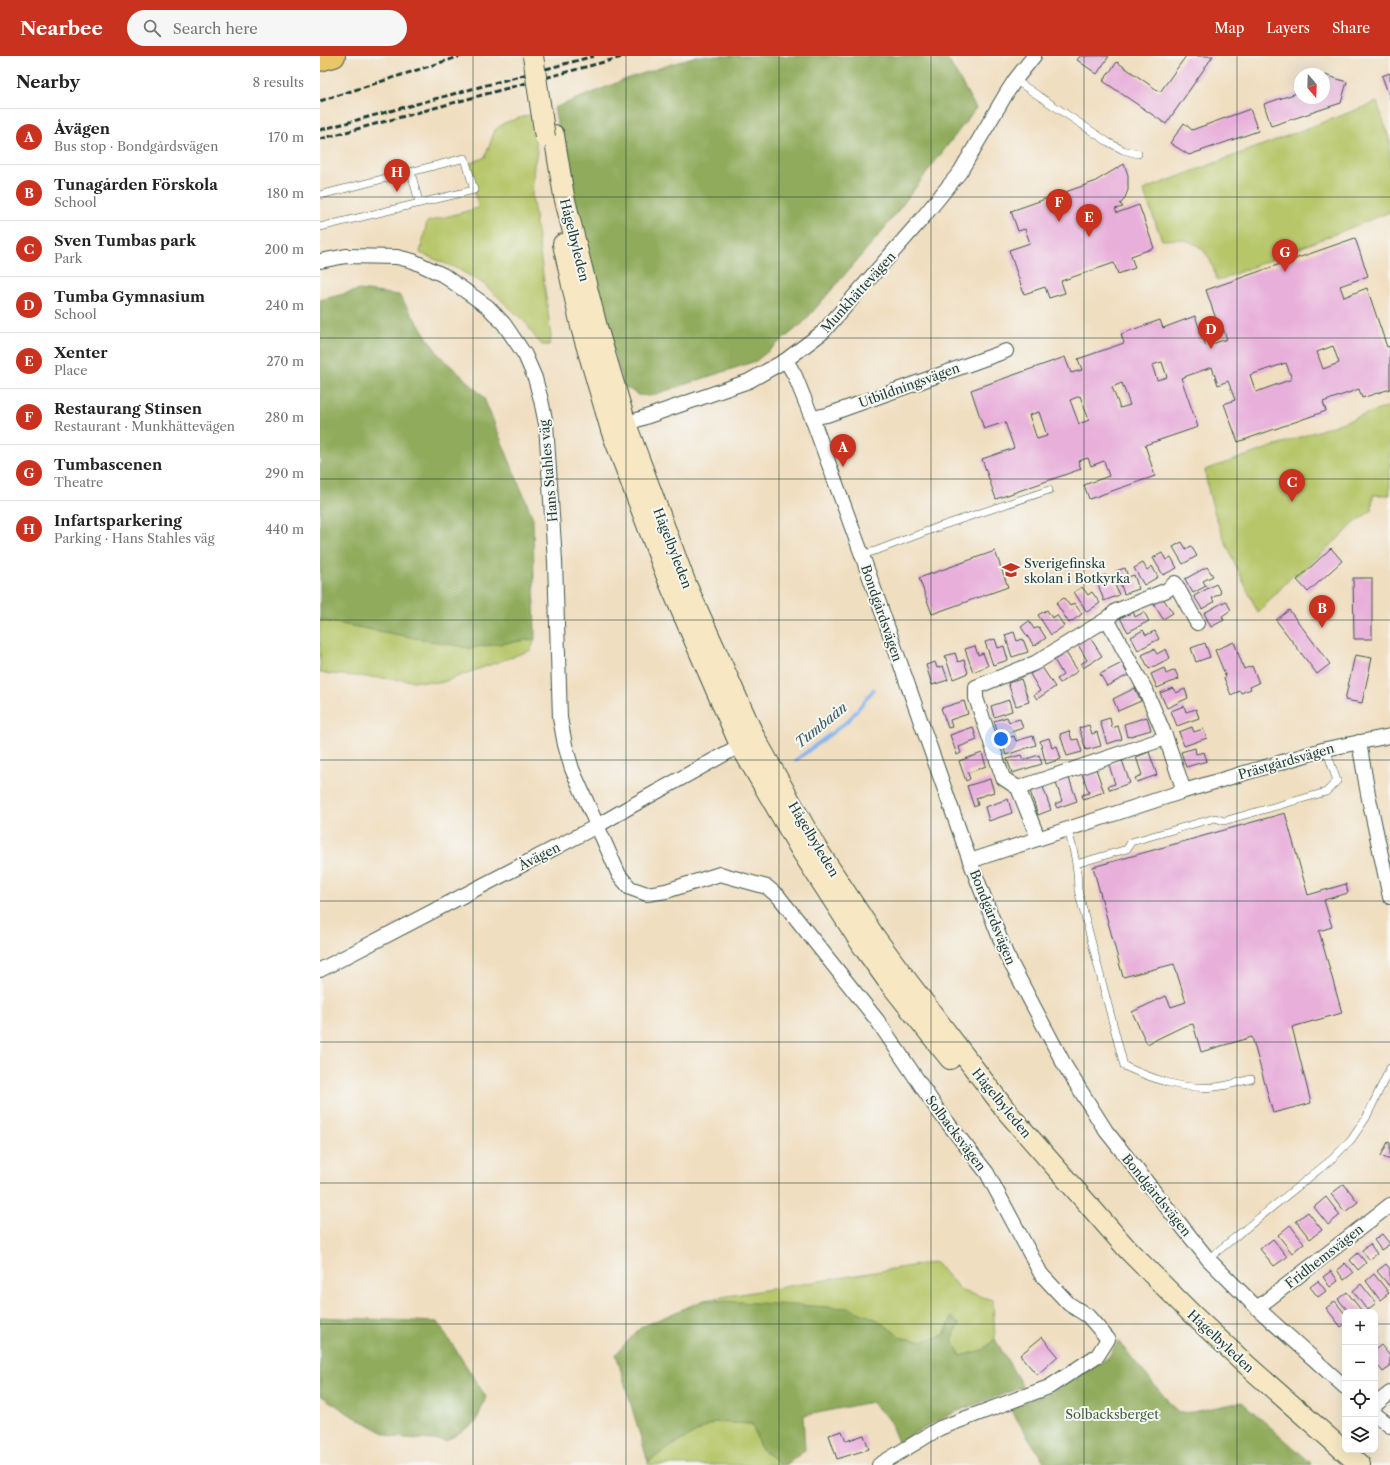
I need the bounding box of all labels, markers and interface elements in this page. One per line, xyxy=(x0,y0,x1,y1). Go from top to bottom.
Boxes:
search box xyxy=(127,10,407,46)
text: Nearbee xyxy=(20,17,103,40)
icon: search xyxy=(141,17,163,39)
text: Search here xyxy=(173,19,258,38)
text: Map xyxy=(1214,19,1244,37)
text: Layers xyxy=(1266,19,1310,37)
text: Share xyxy=(1332,19,1370,37)
north arrow xyxy=(1294,68,1330,104)
text: Nearby xyxy=(16,72,80,92)
text: 8 results xyxy=(252,74,304,90)
text: Åvägen xyxy=(54,119,110,138)
text: A xyxy=(24,129,34,145)
text: 170 m xyxy=(268,129,304,145)
text: Bus stop · Bondgårdsvägen xyxy=(54,138,218,154)
pin: H xyxy=(384,159,410,192)
text: Tunagården Förskola xyxy=(54,175,218,194)
text: B xyxy=(24,185,34,201)
text: 180 m xyxy=(267,185,304,201)
pin: F xyxy=(1046,189,1072,222)
text: School xyxy=(54,194,97,210)
street label: Hågelbyleden xyxy=(557,197,593,283)
pin: E xyxy=(1076,204,1102,237)
text: Sven Tumbas park xyxy=(54,231,196,250)
pin: G xyxy=(1272,239,1298,272)
text: C xyxy=(24,241,34,257)
text: 200 m xyxy=(264,241,304,257)
street label: Munkhättevägen xyxy=(817,248,899,336)
text: Park xyxy=(54,250,82,266)
text: Tumba Gymnasium xyxy=(54,287,205,306)
text: D xyxy=(23,297,35,313)
text: 240 m xyxy=(265,297,304,313)
text: School xyxy=(54,306,97,322)
pin: D xyxy=(1198,316,1224,349)
text: Xenter xyxy=(54,343,108,362)
text: E xyxy=(24,353,34,369)
text: 270 m xyxy=(266,353,304,369)
street label: Utbildningsvägen xyxy=(856,359,962,411)
text: Place xyxy=(54,362,87,378)
text: Restaurang Stinsen xyxy=(54,399,202,418)
text: F xyxy=(25,409,33,425)
text: 280 m xyxy=(265,409,304,425)
text: Restaurant · Munkhättevägen xyxy=(54,418,235,434)
street label: Hans Stahles väg xyxy=(536,419,560,523)
pin: A xyxy=(830,434,856,467)
text: Tumbascenen xyxy=(54,455,162,474)
text: G xyxy=(23,465,35,481)
text: 290 m xyxy=(265,465,304,481)
pin: C xyxy=(1279,469,1305,502)
text: Theatre xyxy=(54,474,103,490)
street label: Hågelbyleden xyxy=(650,505,696,591)
text: Infartsparkering xyxy=(54,511,182,530)
text: H xyxy=(23,521,35,537)
text: 440 m xyxy=(265,521,304,537)
text: Parking · Hans Stahles väg xyxy=(54,530,215,546)
place label: Sverigefinska skolan i Botkyrka xyxy=(1024,555,1130,586)
school or university icon: Sverigefinska skolan i Botkyrka xyxy=(1001,560,1021,580)
street label: Bondgårdsvägen xyxy=(858,562,906,664)
pin: B xyxy=(1309,595,1335,628)
water label: Tumbaån xyxy=(791,698,851,752)
your location xyxy=(991,729,1011,749)
street label: Prästgårdsvägen xyxy=(1236,740,1336,782)
street label: Hågelbyleden xyxy=(785,798,843,880)
street label: Åvägen xyxy=(515,839,562,874)
street label: Bondgårdsvägen xyxy=(967,867,1019,967)
street label: Hågelbyleden xyxy=(969,1065,1035,1141)
street label: Solbacksvägen xyxy=(923,1092,989,1174)
street label: Bondgårdsvägen xyxy=(1119,1151,1195,1239)
street label: Fridhemsvägen xyxy=(1282,1221,1366,1291)
street label: Hågelbyleden xyxy=(1184,1306,1258,1376)
map controls xyxy=(1342,1309,1378,1453)
button: + xyxy=(1342,1309,1378,1345)
button: − xyxy=(1342,1345,1378,1381)
button: locate xyxy=(1342,1381,1378,1417)
park label: Solbacksberget xyxy=(1065,1406,1159,1422)
button: layers xyxy=(1342,1417,1378,1453)

